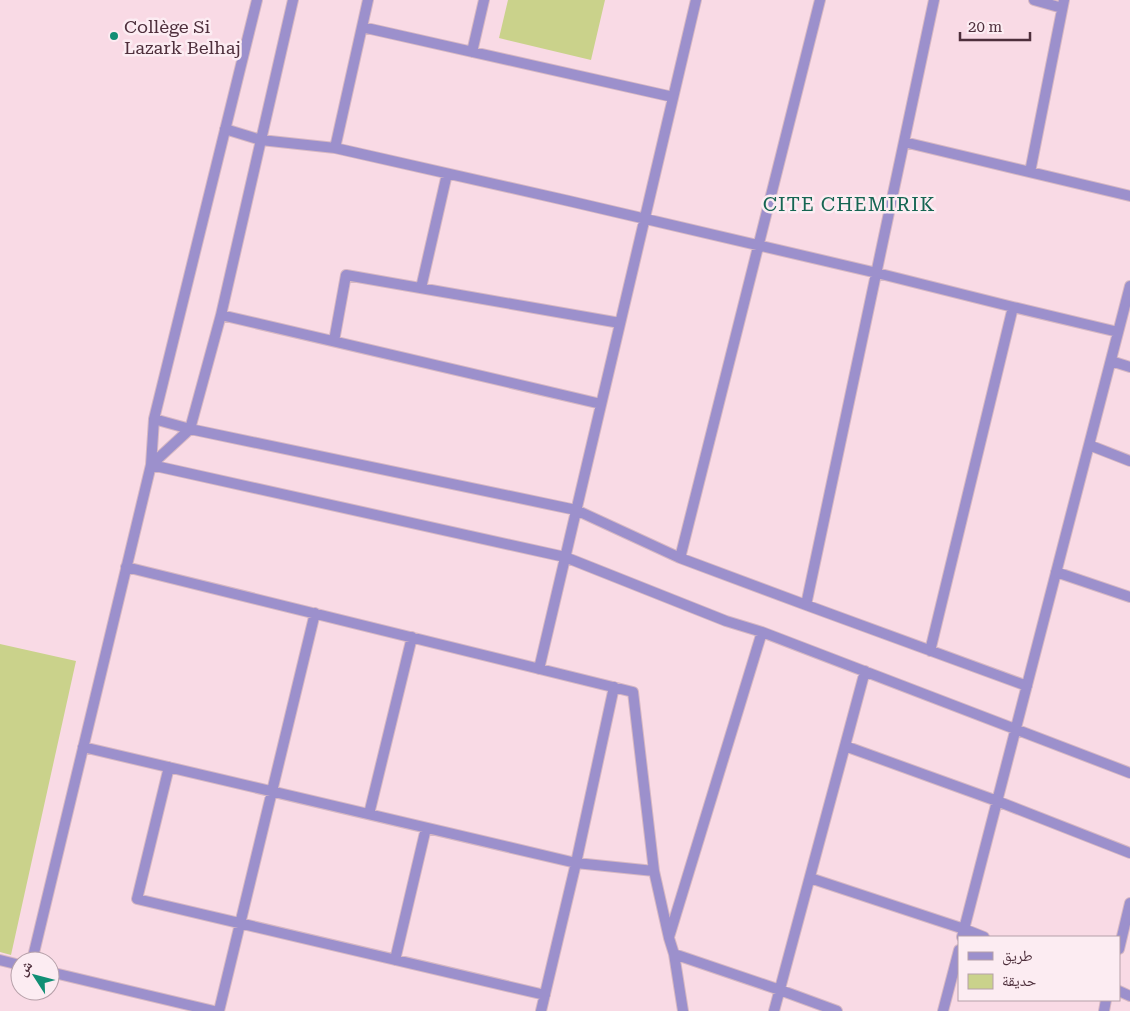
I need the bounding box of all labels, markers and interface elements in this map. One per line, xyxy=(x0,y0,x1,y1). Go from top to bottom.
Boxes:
scale bar xyxy=(960,10,1030,42)
place label: Collège Si Lazark Belhaj xyxy=(124,16,241,58)
text: 20 m xyxy=(968,18,1003,36)
marker: Collège Si Lazark Belhaj xyxy=(108,30,120,42)
district label: CITE CHEMIRIK xyxy=(763,192,935,216)
legend xyxy=(958,936,1120,1001)
text: طريق xyxy=(1002,947,1033,966)
north arrow xyxy=(10,951,60,1001)
text: ش xyxy=(14,958,36,980)
text: حديقة xyxy=(1002,972,1037,990)

